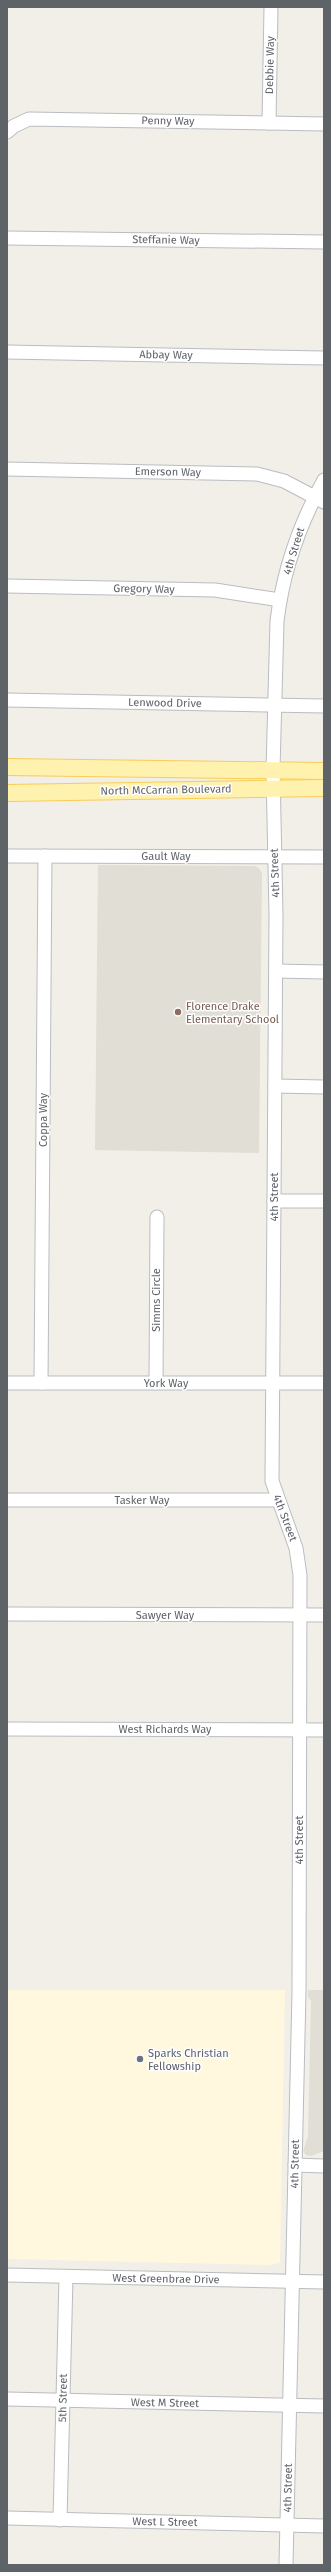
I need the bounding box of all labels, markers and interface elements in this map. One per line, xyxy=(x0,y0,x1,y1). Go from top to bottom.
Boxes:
street label: Debbie Way xyxy=(263,35,277,94)
street label: Penny Way xyxy=(141,114,195,128)
street label: Steffanie Way xyxy=(132,233,200,247)
street label: Abbay Way xyxy=(139,348,193,362)
street label: Emerson Way xyxy=(135,465,202,479)
street label: 4th Street xyxy=(281,526,307,576)
street label: Gregory Way xyxy=(113,582,175,596)
street label: Lenwood Drive xyxy=(128,696,202,710)
street label: North McCarran Boulevard xyxy=(100,782,232,798)
street label: 4th Street xyxy=(268,848,282,898)
street label: Gault Way xyxy=(141,850,191,863)
place label: Florence Drake Elementary School xyxy=(186,1000,279,1026)
marker: Florence Drake Elementary School xyxy=(173,1007,183,1017)
street label: Coppa Way xyxy=(37,1092,50,1147)
street label: 4th Street xyxy=(268,1172,281,1222)
street label: Simms Circle xyxy=(150,1268,163,1332)
street label: York Way xyxy=(144,1377,189,1390)
street label: 4th Street xyxy=(270,1493,300,1543)
street label: Tasker Way xyxy=(115,1494,170,1507)
street label: Sawyer Way xyxy=(136,1609,195,1622)
street label: West Richards Way xyxy=(119,1723,212,1736)
street label: 4th Street xyxy=(293,1815,306,1865)
place label: Sparks Christian Fellowship xyxy=(148,2047,229,2073)
marker: Sparks Christian Fellowship xyxy=(135,2054,145,2064)
street label: 4th Street xyxy=(288,2139,302,2189)
street label: West Greenbrae Drive xyxy=(112,2272,220,2286)
street label: 5th Street xyxy=(56,2374,70,2422)
street label: West M Street xyxy=(131,2396,199,2410)
street label: 4th Street xyxy=(281,2463,295,2513)
street label: West L Street xyxy=(132,2515,198,2529)

